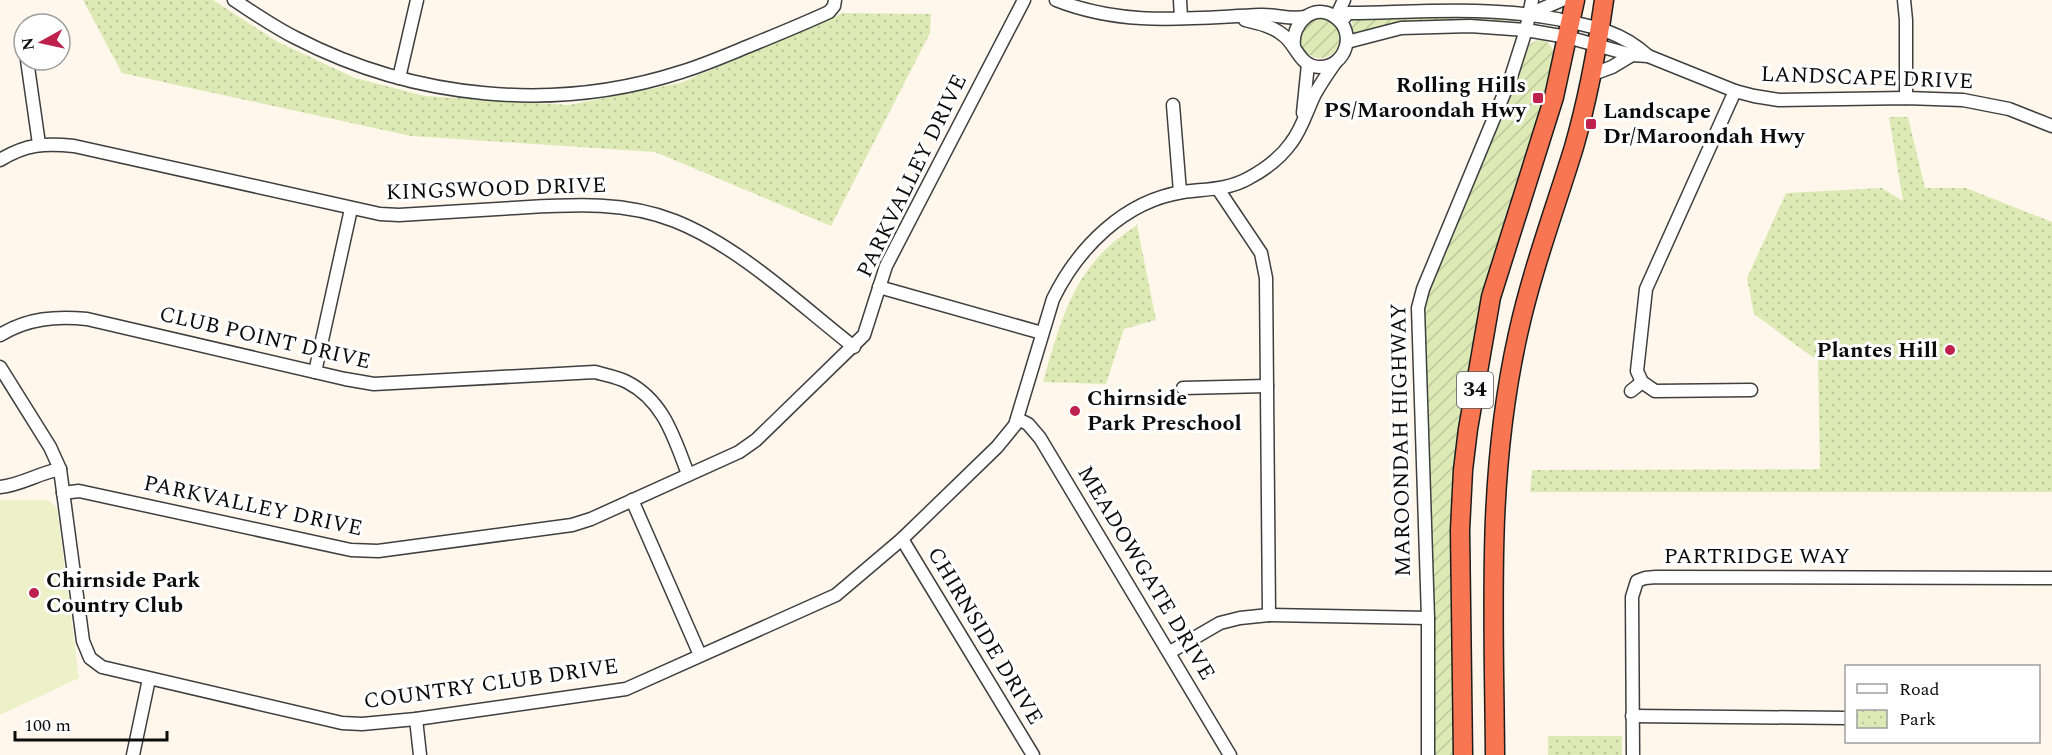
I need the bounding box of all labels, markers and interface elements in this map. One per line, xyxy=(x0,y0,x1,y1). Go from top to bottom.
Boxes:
north arrow xyxy=(12,12,72,72)
text: N xyxy=(15,36,41,52)
street label: LANDSCAPE DRIVE xyxy=(1760,58,1974,98)
street label: PARKVALLEY DRIVE xyxy=(848,69,976,283)
place label: Rolling Hills PS/Maroondah Hwy xyxy=(1324,69,1528,127)
marker: Rolling Hills PS/Maroondah Hwy xyxy=(1531,91,1545,105)
place label: Landscape Dr/Maroondah Hwy xyxy=(1603,95,1806,153)
marker: Landscape Dr/Maroondah Hwy xyxy=(1584,117,1598,131)
street label: KINGSWOOD DRIVE xyxy=(385,169,607,209)
street label: CLUB POINT DRIVE xyxy=(156,298,374,378)
street label: MAROONDAH HIGHWAY xyxy=(1382,303,1420,577)
place label: Plantes Hill xyxy=(1816,334,1938,367)
marker: Plantes Hill xyxy=(1943,343,1957,357)
road number: 34 xyxy=(1457,372,1493,408)
place label: Chirnside Park Preschool xyxy=(1087,382,1242,440)
marker: Chirnside Park Preschool xyxy=(1068,404,1082,418)
street label: MEADOWGATE DRIVE xyxy=(1069,459,1223,687)
street label: PARKVALLEY DRIVE xyxy=(140,467,366,545)
street label: PARTRIDGE WAY xyxy=(1664,540,1850,573)
street label: CHIRNSIDE DRIVE xyxy=(919,541,1051,731)
place label: Chirnside Park Country Club xyxy=(46,564,201,622)
marker: Chirnside Park Country Club xyxy=(27,586,41,600)
street label: COUNTRY CLUB DRIVE xyxy=(362,650,620,718)
legend xyxy=(1845,665,2040,743)
text: Road xyxy=(1899,676,1940,703)
scale bar xyxy=(15,704,166,742)
text: Park xyxy=(1899,706,1936,733)
text: 100 m xyxy=(24,712,71,739)

